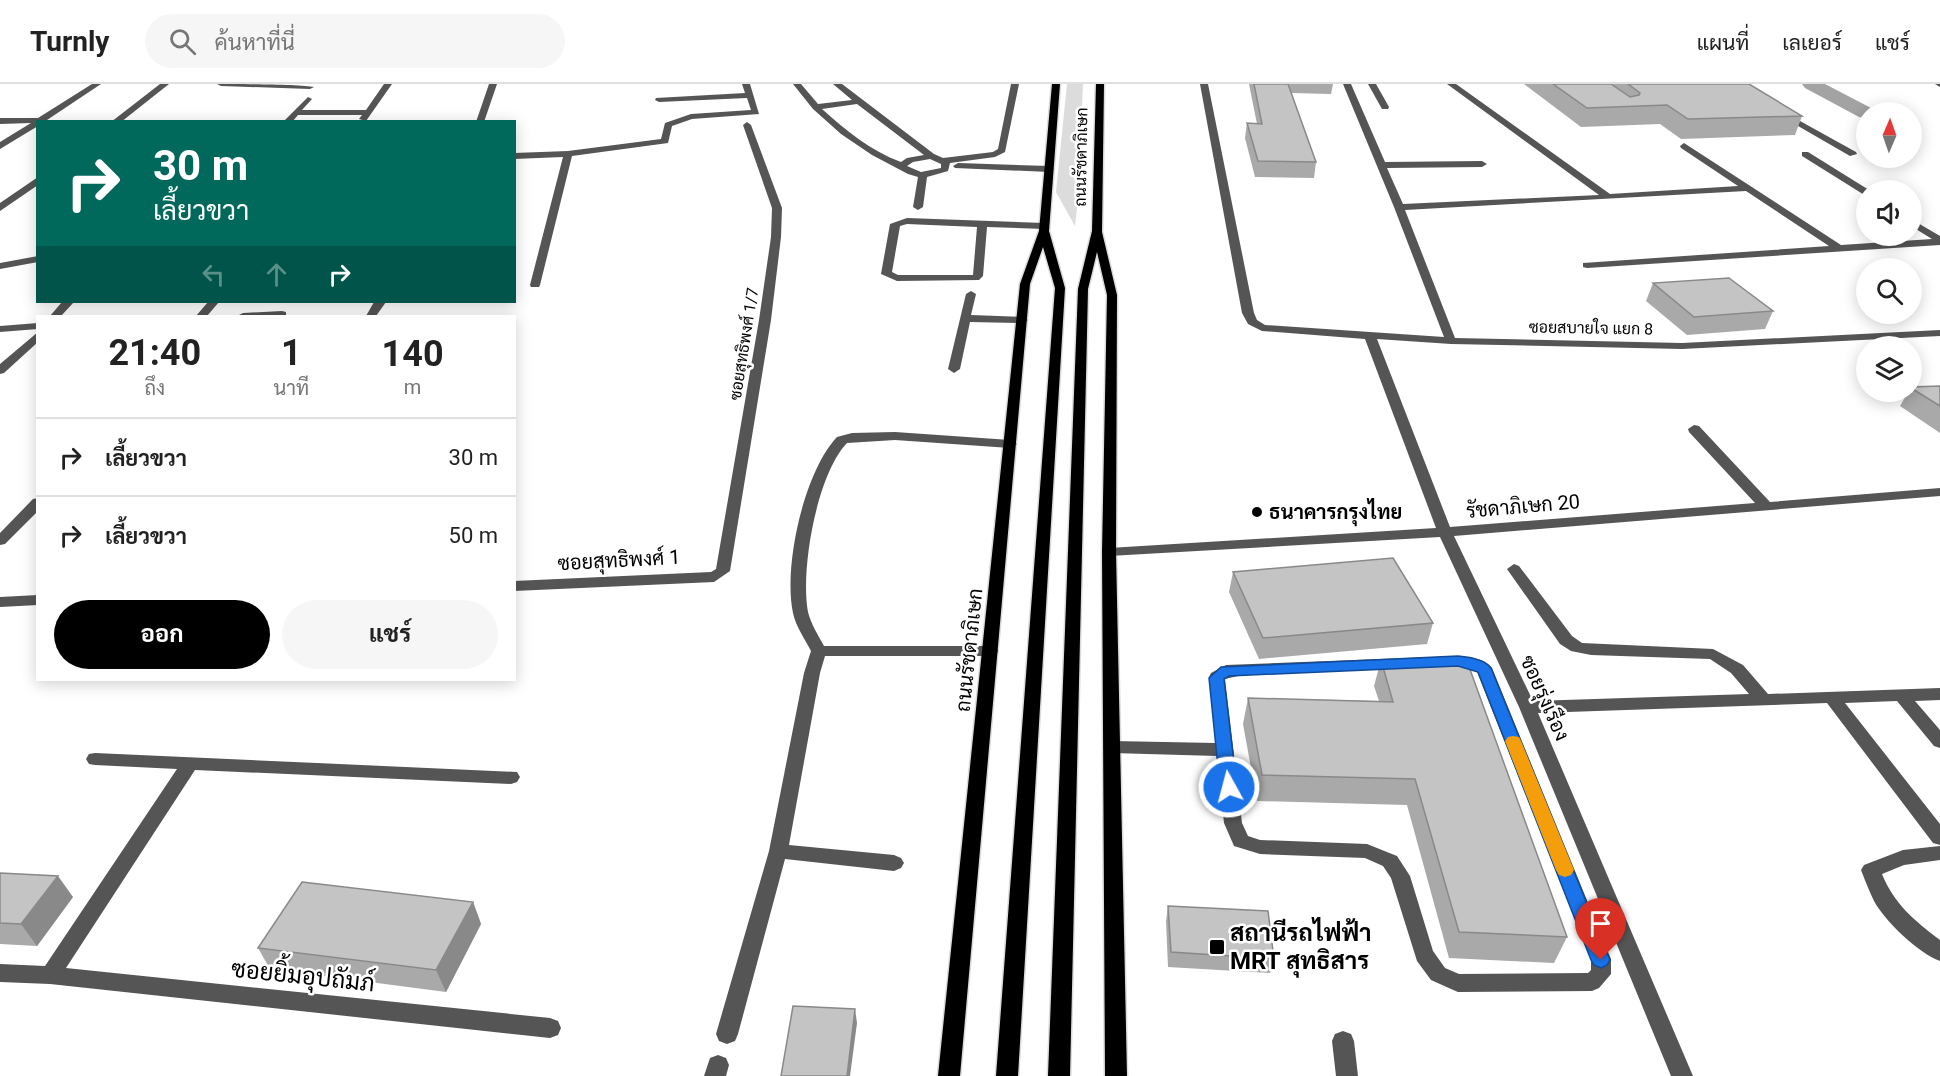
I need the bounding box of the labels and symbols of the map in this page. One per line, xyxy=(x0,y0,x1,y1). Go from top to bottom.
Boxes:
north arrow xyxy=(1856,102,1922,168)
street label: ถนนรัชดาภิเษก xyxy=(1070,107,1091,207)
street label: ซอยสุทธิพงศ์ 1/7 xyxy=(723,286,764,402)
street label: ซอยสบายใจ แยก 8 xyxy=(1529,315,1653,339)
street label: รัชดาภิเษก 20 xyxy=(1465,489,1581,523)
place label: ธนาคารกรุงไทย xyxy=(1269,498,1402,527)
marker: ธนาคารกรุงไทย xyxy=(1250,505,1264,519)
street label: ซอยสุทธิพงศ์ 1 xyxy=(557,543,681,577)
street label: ถนนรัชดาภิเษก xyxy=(951,587,987,713)
street label: ซอยรุ่งเรือง xyxy=(1514,651,1576,745)
position arrow xyxy=(1197,755,1261,819)
pin xyxy=(1575,898,1626,960)
place label: สถานีรถไฟฟ้า MRT สุทธิสาร xyxy=(1230,917,1371,978)
marker: สถานีรถไฟฟ้า MRT สุทธิสาร xyxy=(1208,938,1226,956)
street label: ซอยยิ้มอุปถัมภ์ xyxy=(230,948,377,999)

